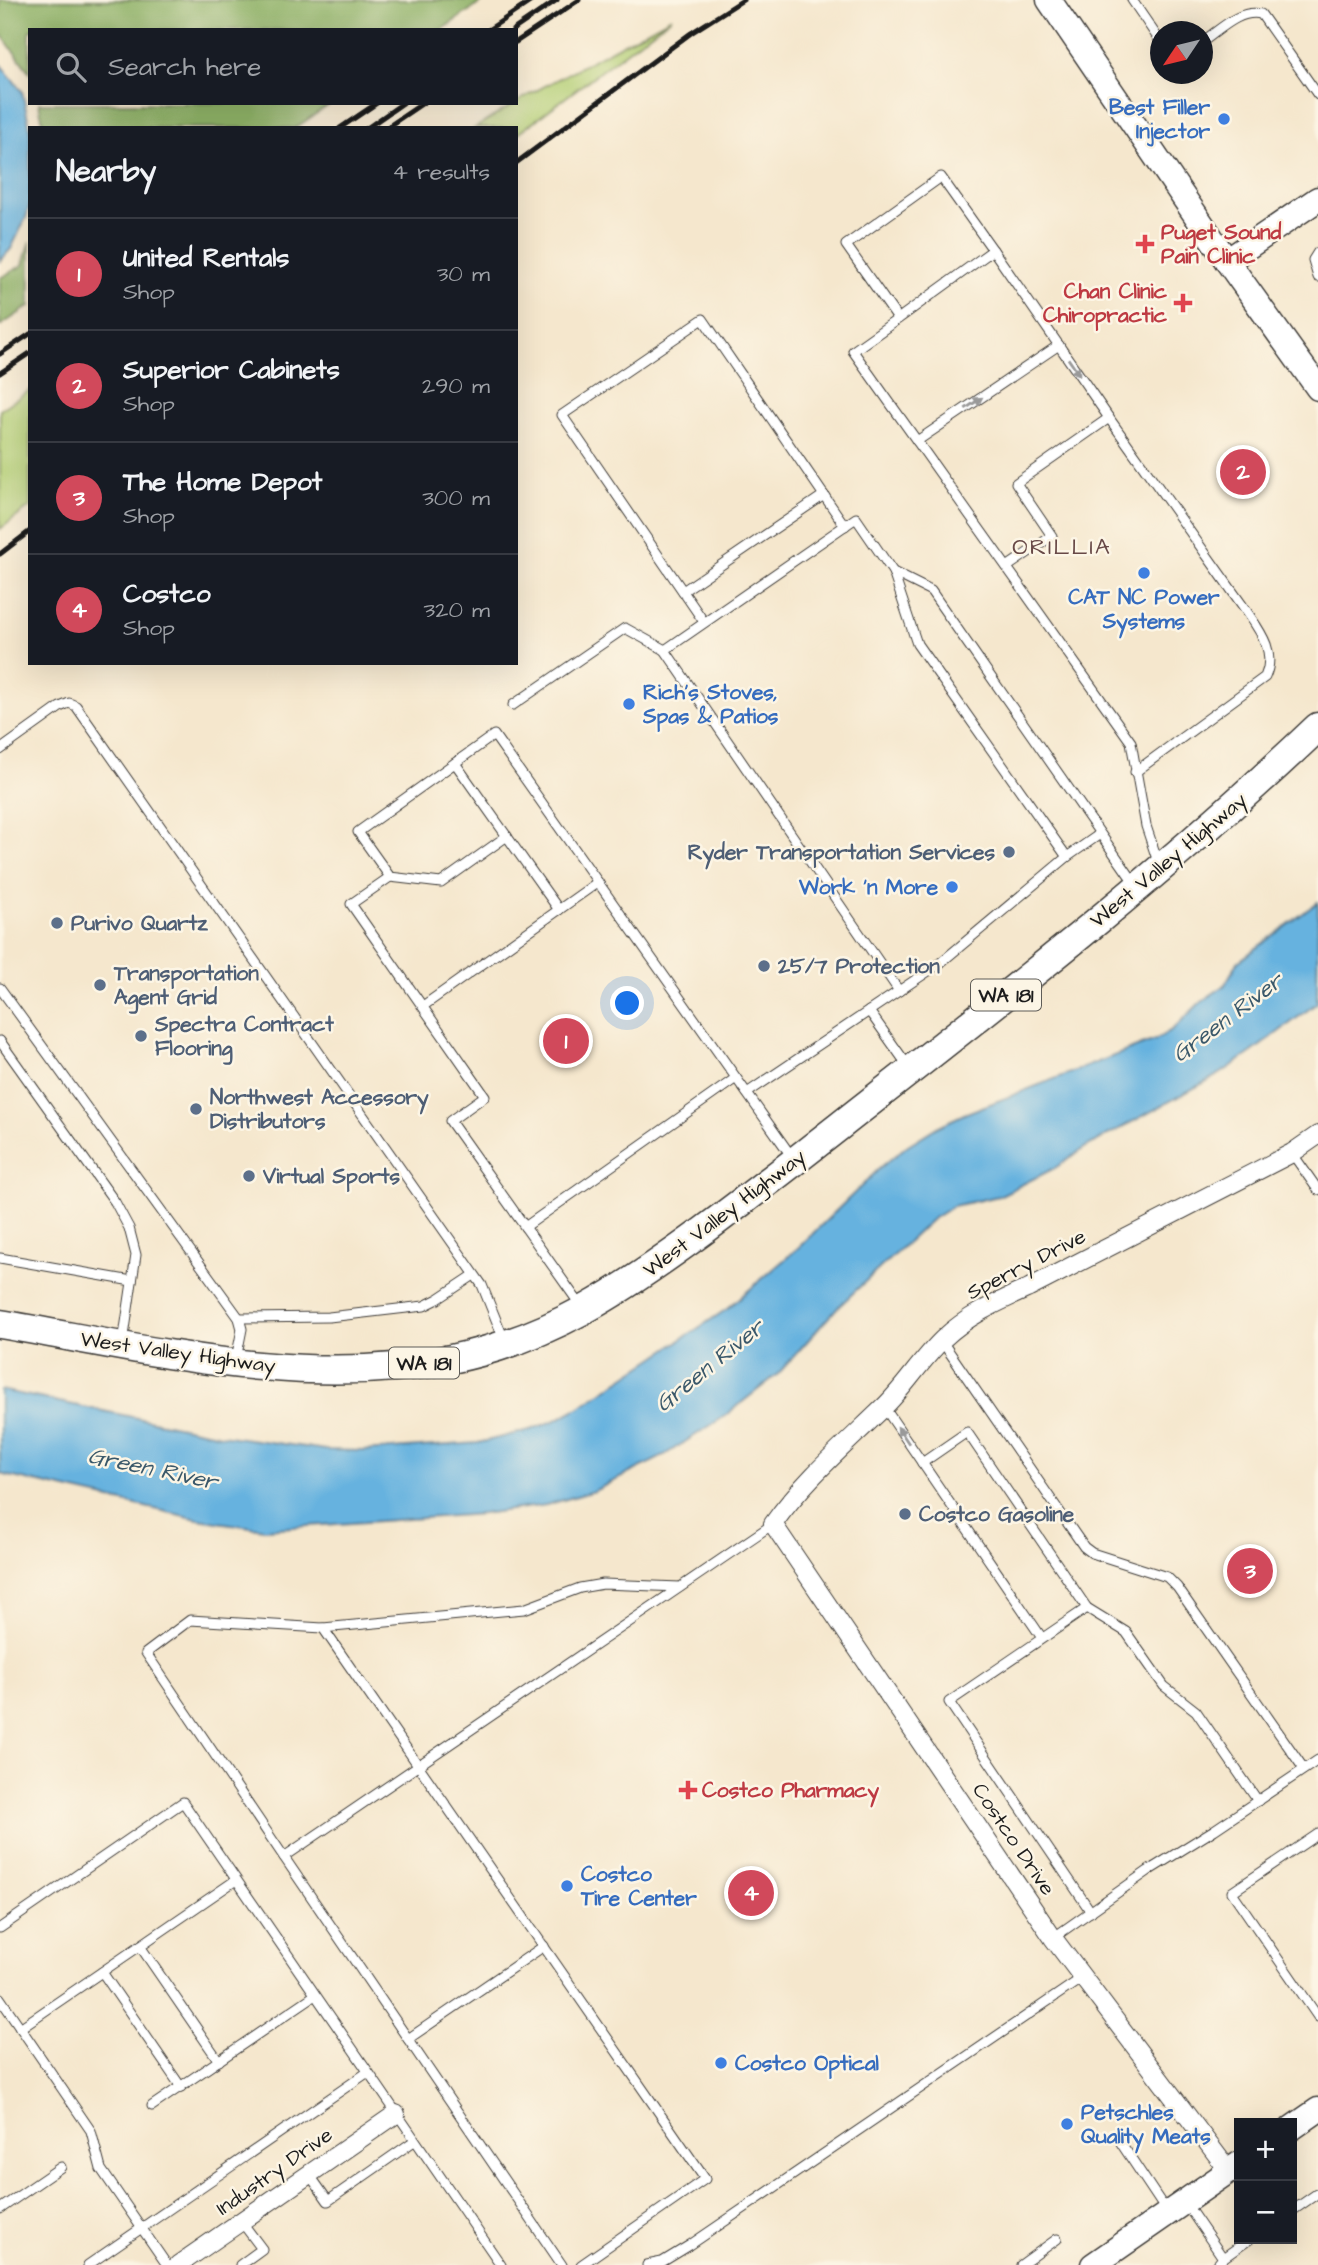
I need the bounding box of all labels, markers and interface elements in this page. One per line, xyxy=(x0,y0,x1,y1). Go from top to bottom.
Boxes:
north arrow xyxy=(1150,21,1213,84)
search box xyxy=(28,28,518,105)
icon: search xyxy=(52,48,90,86)
text: Search here xyxy=(108,49,261,85)
place label: Best Filler Injector xyxy=(1109,93,1210,147)
marker: Best Filler Injector xyxy=(1216,111,1232,127)
text: Nearby xyxy=(56,151,156,193)
text: 4 results xyxy=(392,156,490,188)
place label: Puget Sound Pain Clinic xyxy=(1161,218,1282,271)
marker: Puget Sound Pain Clinic xyxy=(1135,234,1155,254)
text: United Rentals xyxy=(123,240,289,276)
text: 1 xyxy=(78,258,80,290)
text: 30 m xyxy=(437,258,490,290)
text: Shop xyxy=(123,276,175,308)
place label: Chan Clinic Chiropractic xyxy=(1043,277,1168,331)
marker: Chan Clinic Chiropractic xyxy=(1173,293,1193,313)
text: Superior Cabinets xyxy=(123,352,340,388)
one-way arrow xyxy=(1067,358,1081,376)
text: 2 xyxy=(72,370,86,402)
text: 290 m xyxy=(422,370,490,402)
text: Shop xyxy=(123,388,175,420)
one-way arrow xyxy=(964,396,984,409)
pin: 2 xyxy=(1220,446,1266,498)
text: The Home Depot xyxy=(123,464,322,500)
text: 3 xyxy=(73,482,85,514)
text: 300 m xyxy=(422,482,490,514)
text: Shop xyxy=(123,500,175,532)
district label: ORILLIA xyxy=(1012,531,1112,563)
marker: CAT NC Power Systems xyxy=(1136,565,1152,581)
text: Costco xyxy=(123,576,211,612)
place label: CAT NC Power Systems xyxy=(1068,583,1220,639)
text: 4 xyxy=(71,594,87,626)
text: 320 m xyxy=(424,594,490,626)
text: Shop xyxy=(123,612,175,644)
place label: Rich's Stoves, Spas & Patios xyxy=(642,678,779,732)
marker: Rich's Stoves, Spas & Patios xyxy=(621,696,637,712)
street label: West Valley Highway xyxy=(1084,786,1255,936)
place label: Ryder Transportation Services xyxy=(688,838,995,870)
marker: Ryder Transportation Services xyxy=(1001,844,1017,860)
place label: Work 'n More xyxy=(798,873,939,902)
marker: Work 'n More xyxy=(944,879,960,895)
place label: Purivo Quartz xyxy=(71,909,208,938)
marker: Purivo Quartz xyxy=(49,915,65,931)
place label: 25/7 Protection xyxy=(777,952,940,981)
marker: 25/7 Protection xyxy=(756,958,772,974)
place label: Transportation Agent Grid xyxy=(113,959,259,1014)
water label: Green River xyxy=(1166,964,1291,1070)
marker: Transportation Agent Grid xyxy=(92,977,108,993)
road number: WA 181 xyxy=(971,979,1041,1010)
your location xyxy=(610,986,644,1020)
place label: Spectra Contract Flooring xyxy=(154,1010,334,1065)
pin: 1 xyxy=(543,1015,589,1067)
marker: Spectra Contract Flooring xyxy=(133,1028,149,1044)
place label: Northwest Accessory Distributors xyxy=(210,1083,429,1136)
marker: Northwest Accessory Distributors xyxy=(188,1101,204,1117)
street label: West Valley Highway xyxy=(637,1142,813,1286)
place label: Virtual Sports xyxy=(262,1162,401,1192)
marker: Virtual Sports xyxy=(241,1168,257,1184)
street label: Sperry Drive xyxy=(962,1222,1092,1309)
water label: Green River xyxy=(649,1311,772,1419)
street label: West Valley Highway xyxy=(78,1324,278,1383)
road number: WA 181 xyxy=(389,1348,459,1378)
one-way arrow xyxy=(896,1426,910,1444)
water label: Green River xyxy=(85,1440,223,1499)
place label: Costco Gasoline xyxy=(919,1500,1075,1529)
marker: Costco Gasoline xyxy=(897,1506,913,1522)
pin: 3 xyxy=(1227,1545,1273,1597)
place label: Costco Pharmacy xyxy=(702,1776,880,1808)
street label: Costco Drive xyxy=(965,1777,1062,1901)
marker: Costco Pharmacy xyxy=(680,1782,696,1798)
place label: Costco Tire Center xyxy=(580,1860,697,1913)
pin: 4 xyxy=(728,1867,774,1919)
marker: Costco Tire Center xyxy=(559,1878,575,1894)
place label: Costco Optical xyxy=(735,2049,880,2079)
marker: Costco Optical xyxy=(713,2055,729,2071)
place label: Petschles Quality Meats xyxy=(1081,2098,1211,2154)
marker: Petschles Quality Meats xyxy=(1059,2116,1075,2132)
map controls xyxy=(1234,2118,1297,2244)
button: + xyxy=(1234,2118,1297,2181)
street label: Industry Drive xyxy=(210,2120,340,2224)
button: − xyxy=(1234,2181,1297,2244)

